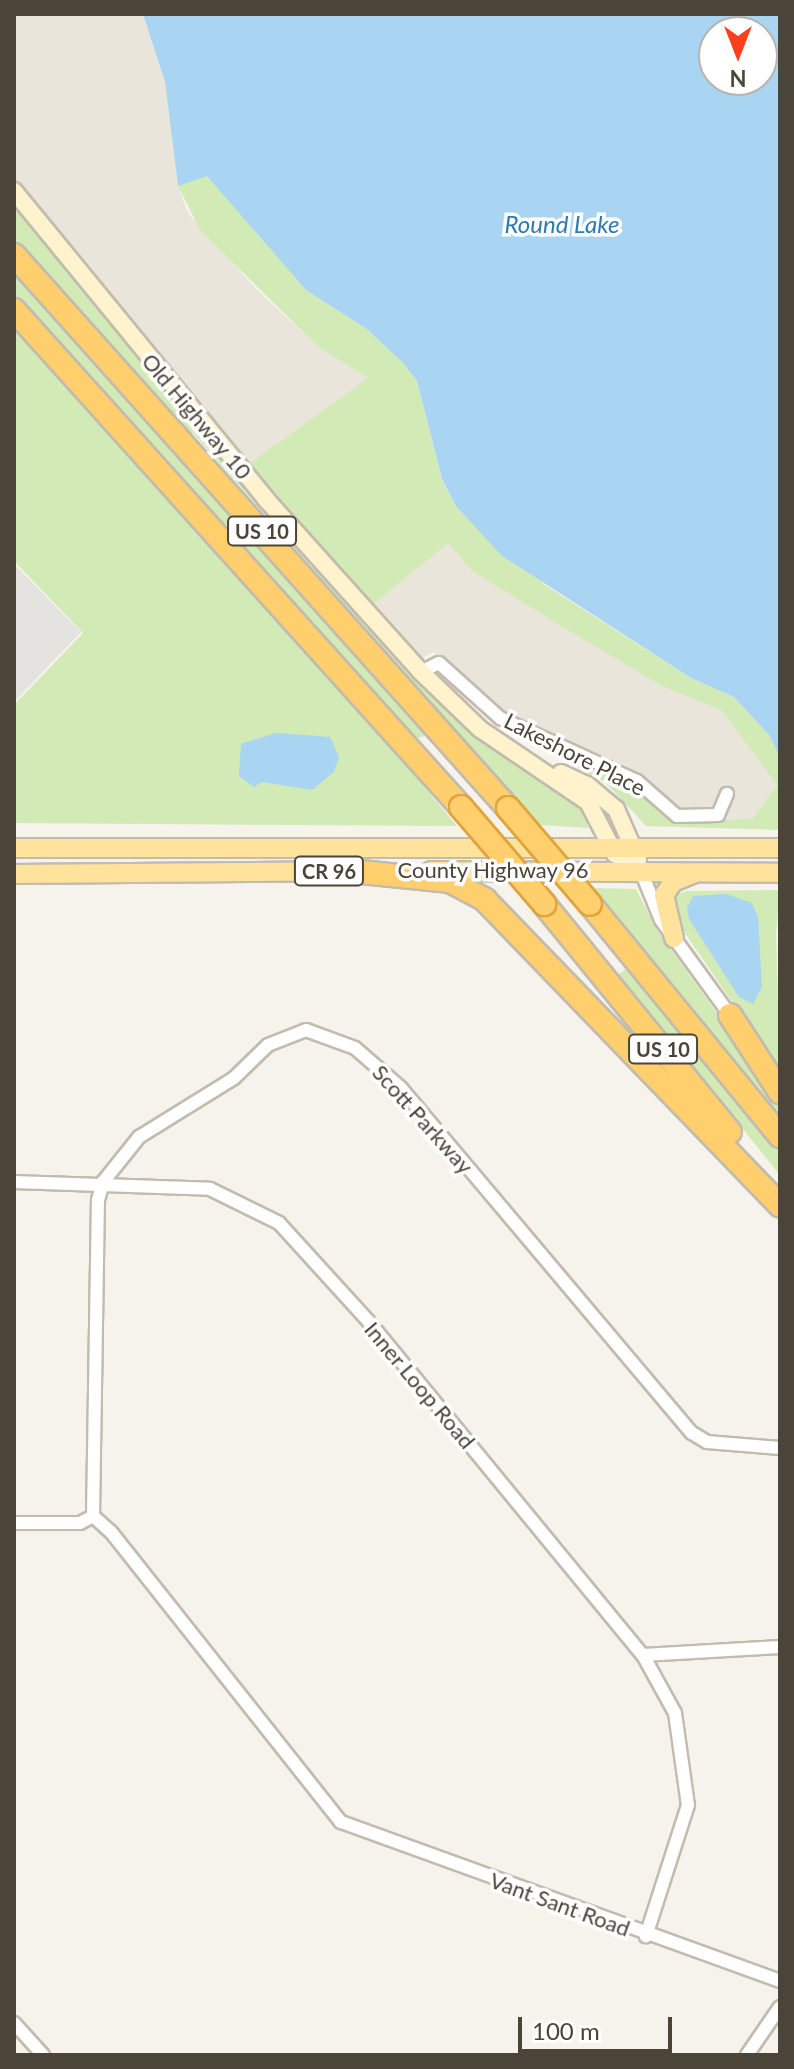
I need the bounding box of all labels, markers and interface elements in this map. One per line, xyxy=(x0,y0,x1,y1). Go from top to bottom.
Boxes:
north arrow xyxy=(698,16,778,96)
text: N xyxy=(730,65,746,92)
water label: Round Lake xyxy=(505,210,619,238)
street label: Old Highway 10 xyxy=(137,348,257,484)
road number: US 10 xyxy=(226,515,298,547)
street label: Lakeshore Place xyxy=(500,707,650,801)
road number: CR 96 xyxy=(293,855,365,887)
street label: County Highway 96 xyxy=(397,857,589,883)
road number: US 10 xyxy=(627,1033,699,1065)
street label: Scott Parkway xyxy=(367,1059,479,1179)
street label: Inner Loop Road xyxy=(359,1316,481,1454)
street label: Vant Sant Road xyxy=(486,1866,634,1942)
scale bar xyxy=(522,2001,676,2051)
text: 100 m xyxy=(532,2016,600,2045)

